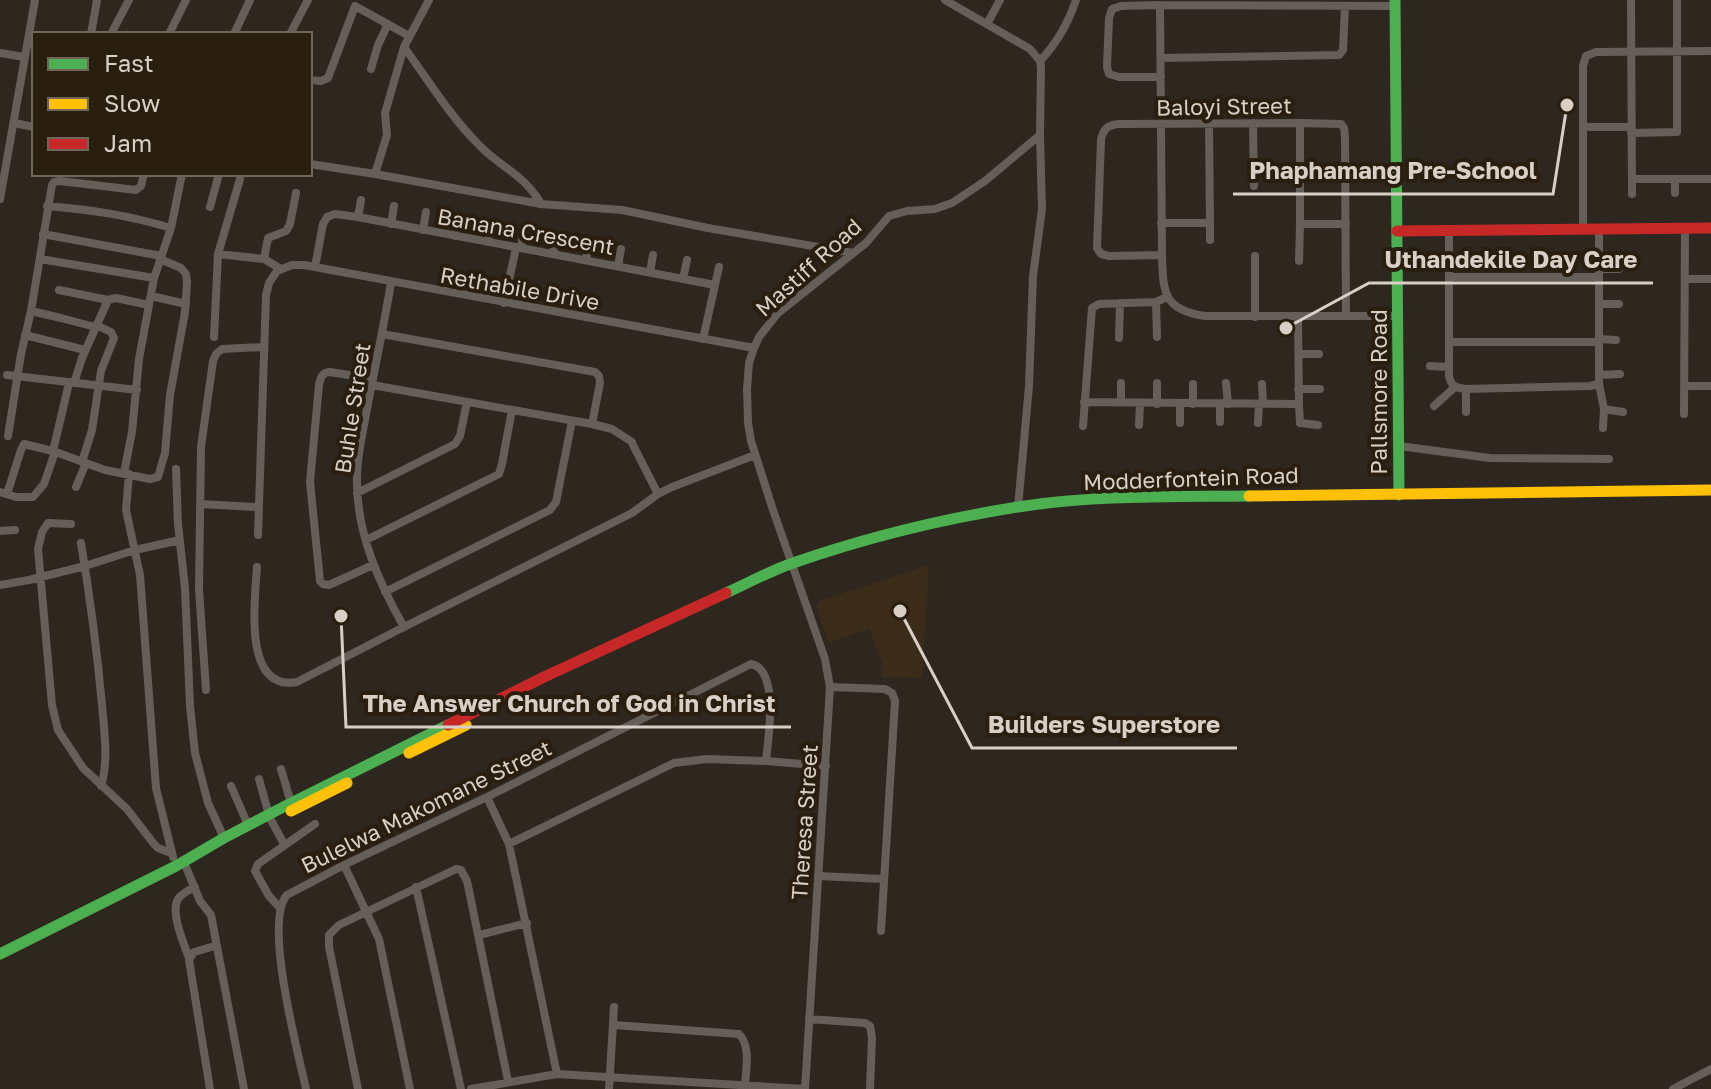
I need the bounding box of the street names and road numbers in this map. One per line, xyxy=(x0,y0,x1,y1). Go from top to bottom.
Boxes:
street label: Baloyi Street xyxy=(1156,91,1292,121)
street label: Banana Crescent xyxy=(435,202,617,260)
street label: Mastiff Road xyxy=(749,212,867,322)
street label: Rethabile Drive xyxy=(438,261,602,315)
street label: Pallsmore Road xyxy=(1365,309,1392,475)
street label: Buhle Street xyxy=(328,341,376,475)
street label: Modderfontein Road xyxy=(1083,461,1299,495)
street label: Bulelwa Makomane Street xyxy=(296,734,556,878)
street label: Theresa Street xyxy=(785,743,823,901)

